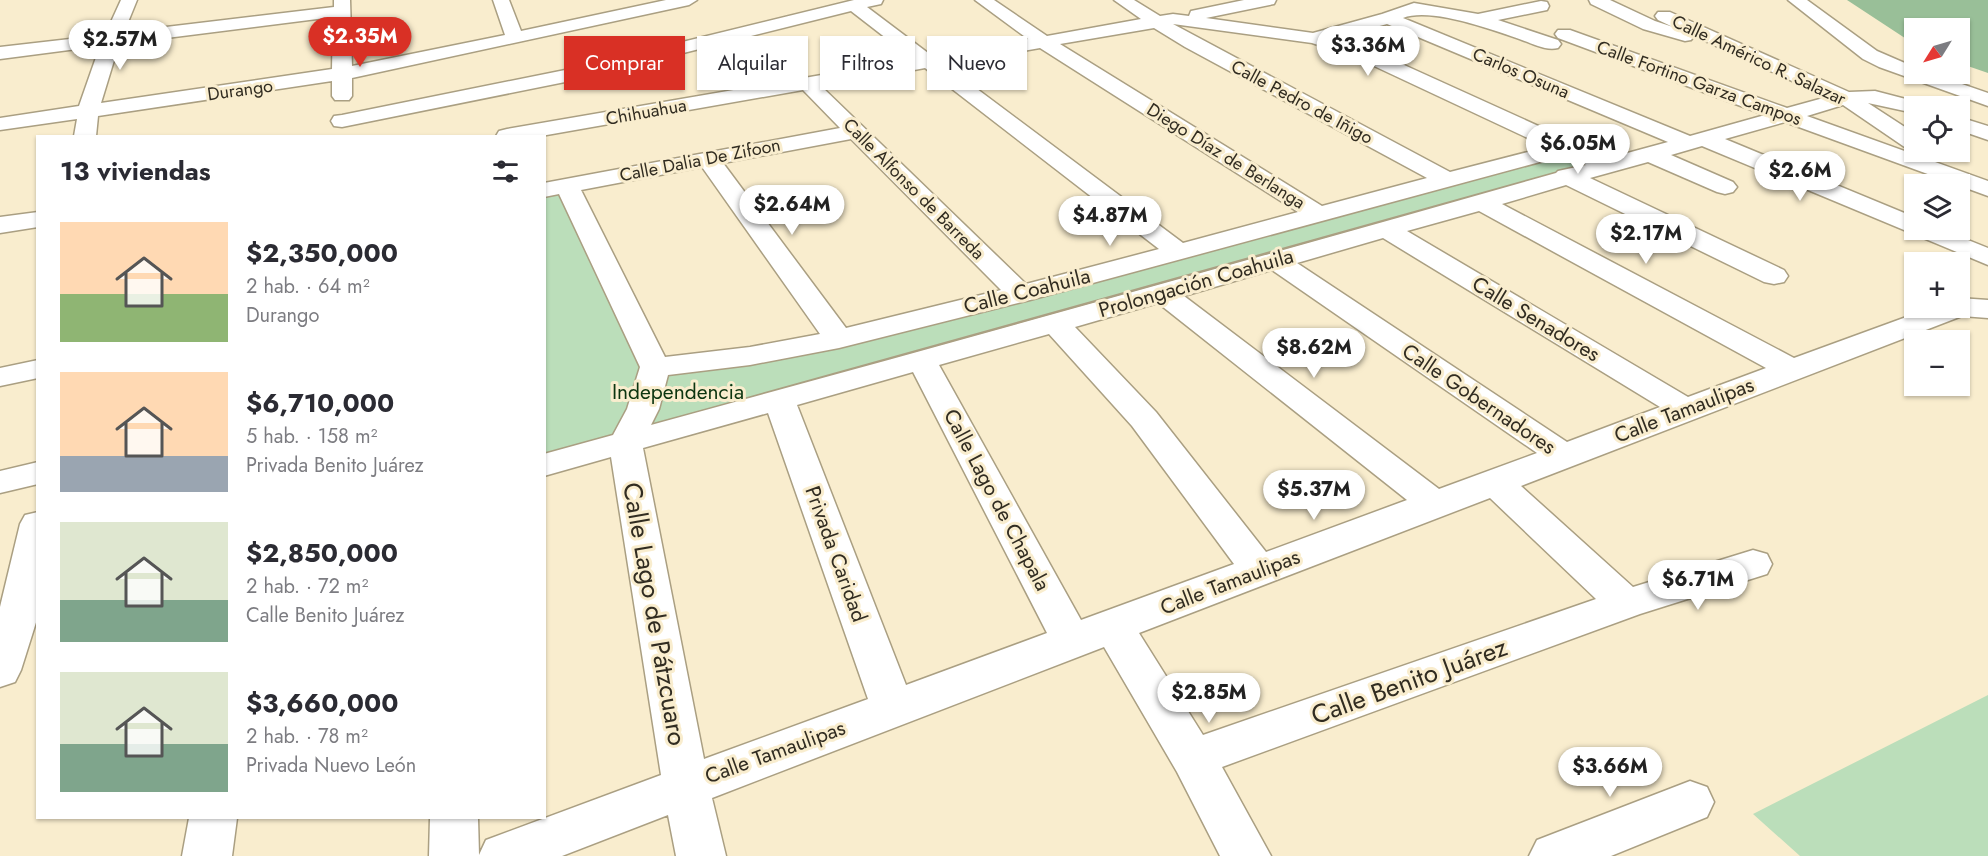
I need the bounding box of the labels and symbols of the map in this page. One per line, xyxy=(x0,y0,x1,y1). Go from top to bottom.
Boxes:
street label: Calle Américo R. Salazar xyxy=(1668,8,1851,112)
pin: $2.35M xyxy=(311,17,409,68)
north arrow xyxy=(1904,18,1970,84)
pin: $2.57M xyxy=(71,20,169,71)
pin: $3.36M xyxy=(1319,26,1417,77)
street label: Calle Fortino Garza Campos xyxy=(1593,34,1805,132)
street label: Carlos Osuna xyxy=(1469,41,1573,105)
street label: Calle Pedro de Iñigo xyxy=(1226,54,1378,151)
street label: Durango xyxy=(205,73,275,107)
street label: Chihuahua xyxy=(604,92,688,132)
street label: Diego Díaz de Berlanga xyxy=(1142,97,1310,215)
street label: Calle Alfonso de Barreda xyxy=(837,112,991,266)
pin: $6.05M xyxy=(1529,124,1627,175)
street label: Calle Dalia De Zifoon xyxy=(617,132,783,188)
pin: $2.6M xyxy=(1758,151,1842,202)
pin: $2.64M xyxy=(743,185,841,236)
pin: $4.87M xyxy=(1061,196,1159,247)
pin: $2.17M xyxy=(1597,214,1695,265)
street label: Prolongación Coahuila xyxy=(1095,241,1297,325)
street label: Calle Coahuila xyxy=(960,261,1094,321)
street label: Calle Senadores xyxy=(1466,269,1606,369)
pin: $8.62M xyxy=(1265,328,1363,379)
street label: Calle Gobernadores xyxy=(1396,336,1562,462)
street label: Calle Tamaulipas xyxy=(1610,370,1758,450)
park label: Independencia xyxy=(612,377,744,407)
street label: Calle Lago de Chapala xyxy=(936,404,1058,596)
pin: $5.37M xyxy=(1265,470,1363,521)
street label: Calle Lago de Pátzcuaro xyxy=(613,479,697,749)
street label: Privada Caridad xyxy=(798,482,874,626)
street label: Calle Tamaulipas xyxy=(1156,542,1304,622)
pin: $6.71M xyxy=(1649,560,1747,611)
street label: Calle Benito Juárez xyxy=(1306,628,1512,734)
pin: $2.85M xyxy=(1160,673,1258,724)
street label: Calle Tamaulipas xyxy=(701,713,849,791)
pin: $3.66M xyxy=(1561,747,1659,798)

